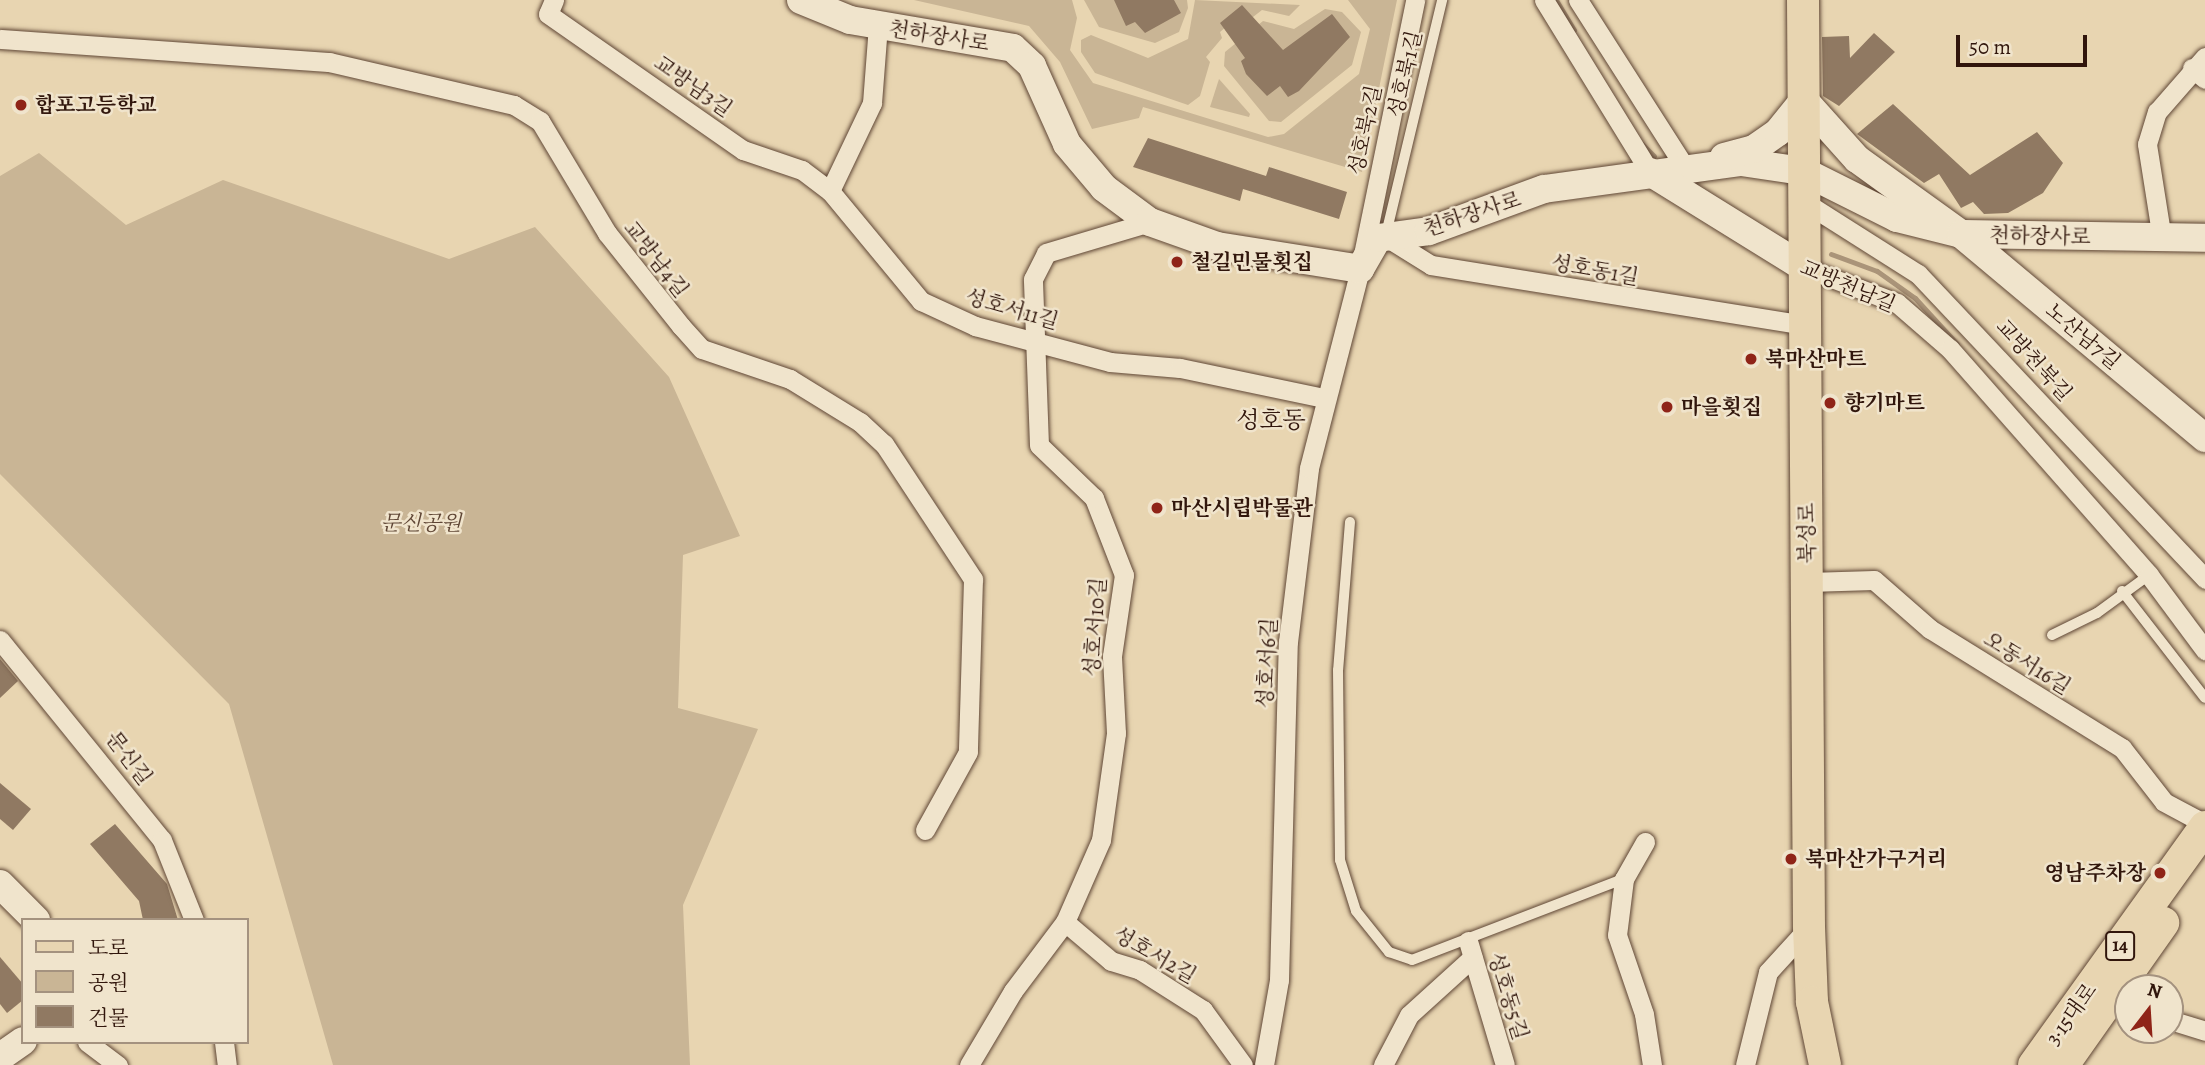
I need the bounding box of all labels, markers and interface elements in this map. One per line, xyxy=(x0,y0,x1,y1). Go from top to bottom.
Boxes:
street label: 천하장사로 xyxy=(887,16,991,56)
scale bar xyxy=(1960,21,2091,65)
street label: 성호북1길 xyxy=(1383,28,1427,120)
text: 50 m xyxy=(1969,33,2011,61)
street label: 교방남3길 xyxy=(649,50,737,122)
street label: 성호북2길 xyxy=(1343,83,1387,177)
place label: 합포고등학교 xyxy=(35,92,157,118)
marker: 합포고등학교 xyxy=(13,97,29,113)
street label: 천하장사로 xyxy=(1420,186,1524,242)
street label: 교방남4길 xyxy=(618,216,694,302)
street label: 천하장사로 xyxy=(1989,223,2091,249)
place label: 철길민물횟집 xyxy=(1191,249,1313,275)
street label: 성호동1길 xyxy=(1549,250,1641,290)
marker: 철길민물횟집 xyxy=(1169,254,1185,270)
street label: 교방천남길 xyxy=(1796,255,1900,317)
street label: 성호서11길 xyxy=(963,284,1061,334)
street label: 노산남7길 xyxy=(2040,297,2126,375)
street label: 교방천북길 xyxy=(1991,314,2077,406)
place label: 북마산마트 xyxy=(1765,346,1866,372)
marker: 북마산마트 xyxy=(1743,351,1759,367)
place label: 향기마트 xyxy=(1844,390,1925,416)
place label: 마을횟집 xyxy=(1681,394,1762,420)
marker: 향기마트 xyxy=(1822,395,1838,411)
marker: 마을횟집 xyxy=(1659,399,1675,415)
district label: 성호동 xyxy=(1236,407,1306,435)
place label: 마산시립박물관 xyxy=(1171,495,1313,521)
marker: 마산시립박물관 xyxy=(1149,500,1165,516)
street label: 북성로 xyxy=(1794,502,1820,564)
park label: 문신공원 xyxy=(380,510,462,536)
street label: 성호서10길 xyxy=(1079,576,1111,678)
street label: 성호서6길 xyxy=(1252,617,1282,709)
street label: 오동서16길 xyxy=(1979,626,2075,700)
street label: 문신길 xyxy=(101,726,157,790)
place label: 북마산가구거리 xyxy=(1805,846,1947,872)
marker: 북마산가구거리 xyxy=(1783,851,1799,867)
place label: 영남주차장 xyxy=(2045,860,2146,886)
marker: 영남주차장 xyxy=(2152,865,2168,881)
legend xyxy=(21,918,248,1044)
street label: 성호서2길 xyxy=(1109,921,1201,989)
road number: 14 xyxy=(2104,930,2136,962)
text: 도로 xyxy=(88,934,129,962)
street label: 성호동5길 xyxy=(1483,949,1533,1043)
text: 공원 xyxy=(88,969,129,997)
north arrow xyxy=(2114,974,2184,1044)
text: N xyxy=(2144,976,2165,1005)
street label: 3·15대로 xyxy=(2040,978,2102,1050)
text: 건물 xyxy=(88,1004,129,1032)

